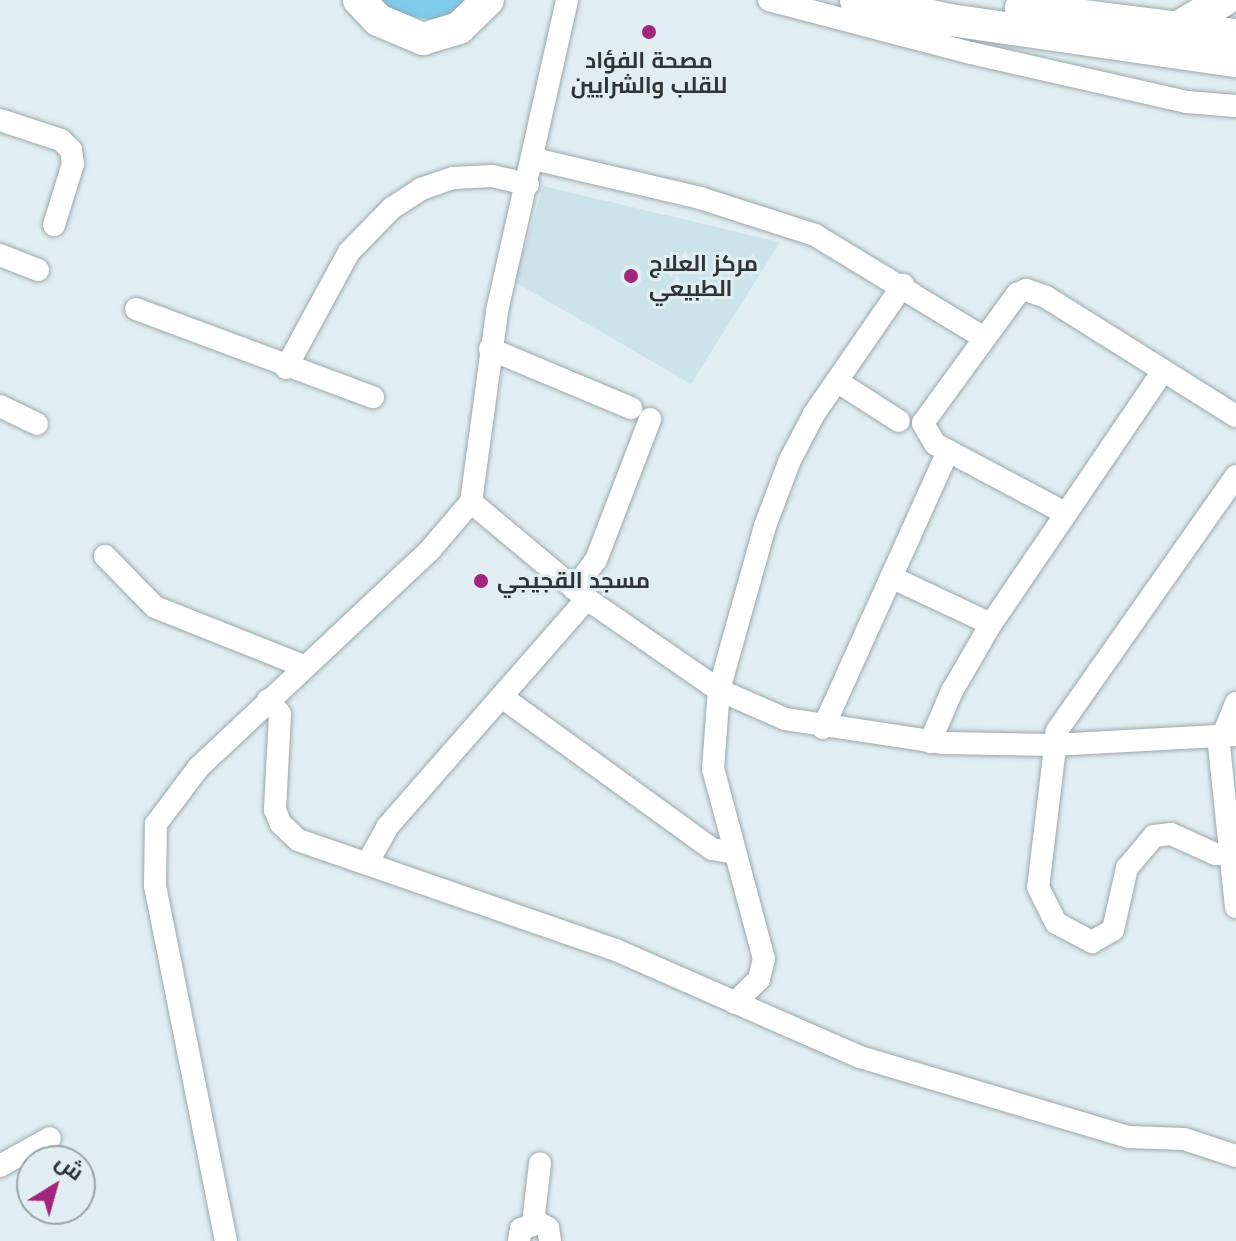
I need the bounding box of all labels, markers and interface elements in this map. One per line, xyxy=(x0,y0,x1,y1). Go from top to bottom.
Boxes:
marker: مصحة الفؤاد للقلب والشرايين xyxy=(638,21,660,43)
place label: مصحة الفؤاد للقلب والشرايين xyxy=(571,47,727,98)
place label: مركز العلاج الطبيعي xyxy=(649,250,758,302)
marker: مركز العلاج الطبيعي xyxy=(620,265,642,287)
place label: مسجد القجيجي xyxy=(497,568,650,594)
marker: مسجد القجيجي xyxy=(472,572,490,590)
north arrow xyxy=(16,1145,96,1225)
text: ش xyxy=(51,1149,88,1186)

